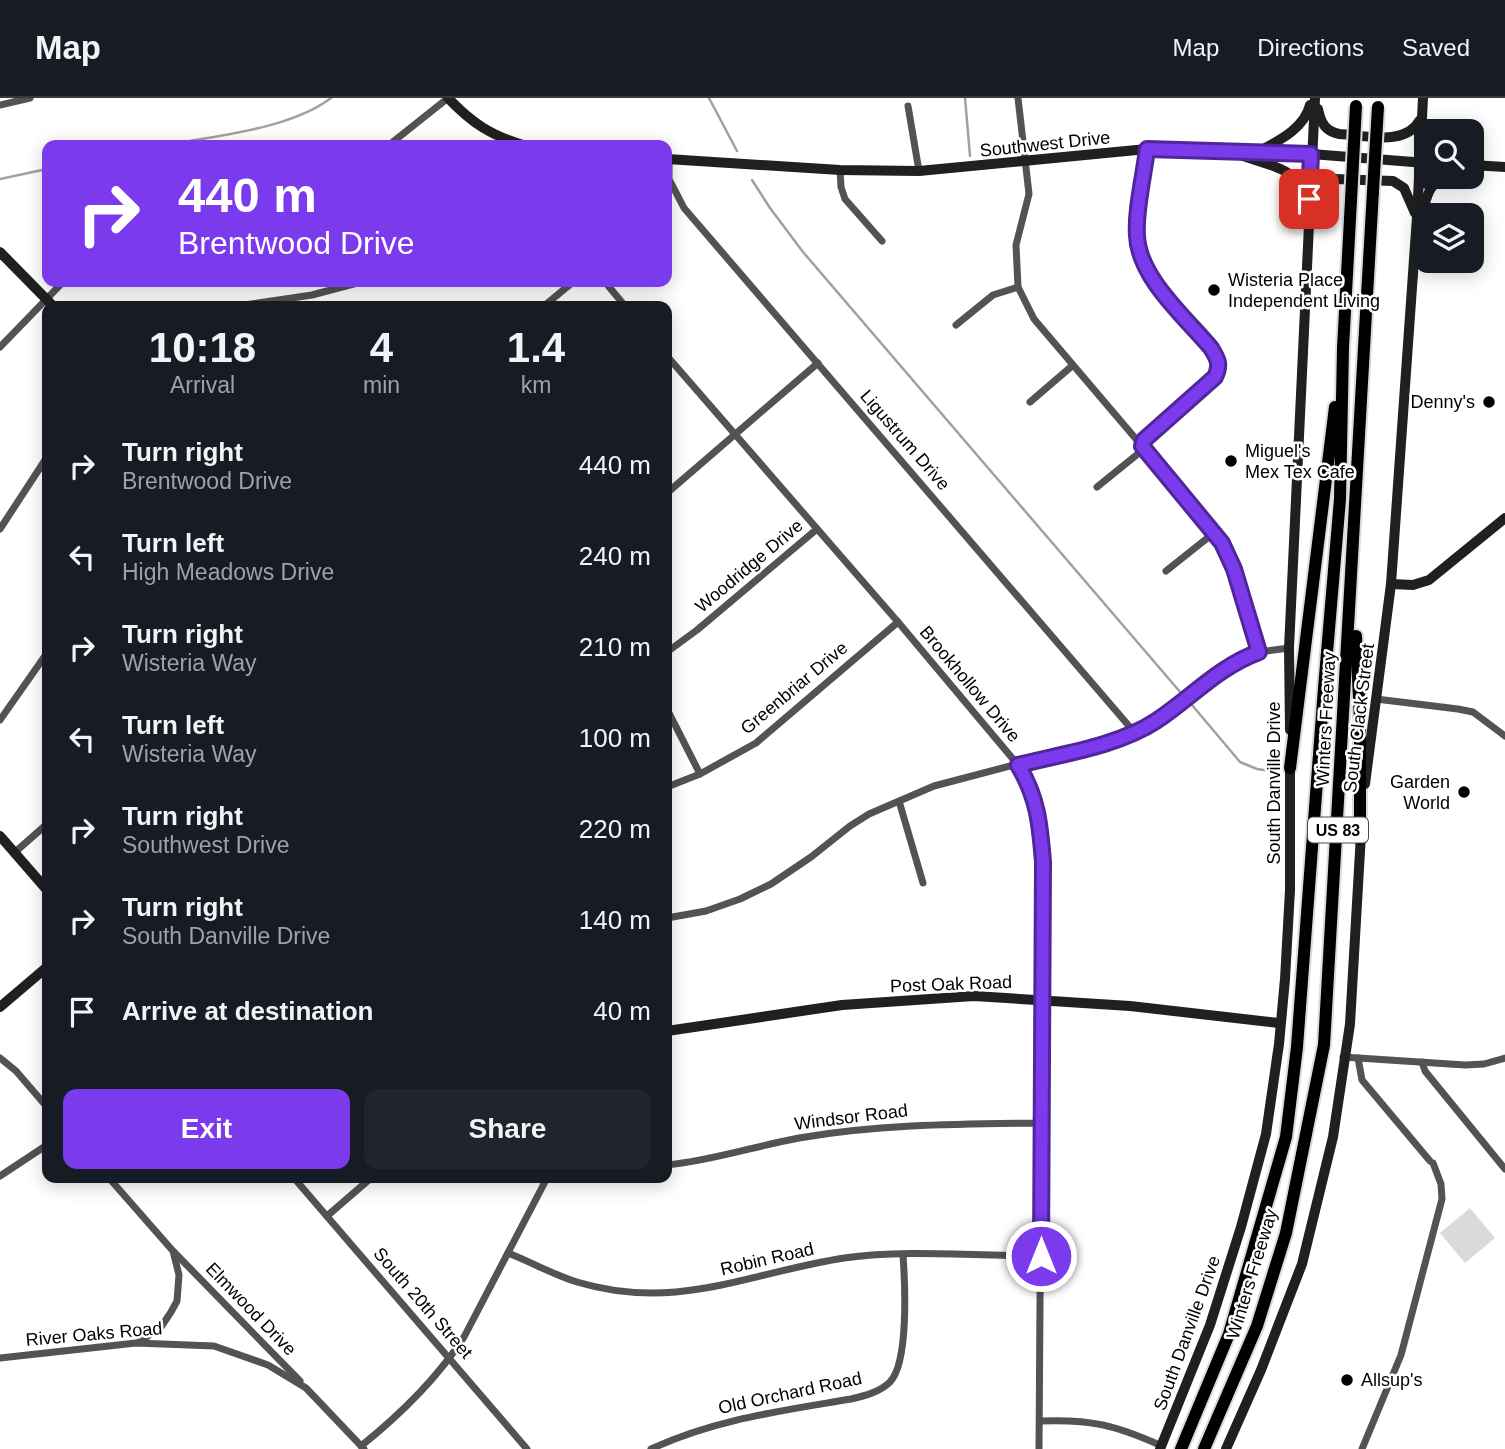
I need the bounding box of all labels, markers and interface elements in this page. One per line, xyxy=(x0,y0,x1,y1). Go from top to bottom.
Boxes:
text: Map xyxy=(35,29,101,66)
text: Map xyxy=(1173,34,1219,61)
text: Directions xyxy=(1257,34,1364,61)
text: Saved xyxy=(1402,34,1470,61)
map controls xyxy=(1414,119,1484,273)
button: search xyxy=(1414,119,1484,189)
street label: Southwest Drive xyxy=(979,127,1111,161)
icon: right xyxy=(63,168,154,259)
text: 440 m xyxy=(178,168,317,222)
pin xyxy=(1279,169,1339,229)
icon: arrive xyxy=(1290,180,1328,218)
button: layers xyxy=(1414,203,1484,273)
text: Brentwood Drive xyxy=(178,225,415,261)
place label: Wisteria Place Independent Living xyxy=(1228,270,1380,311)
marker: Wisteria Place Independent Living xyxy=(1206,282,1222,298)
text: 10:18 xyxy=(149,324,256,371)
text: 4 xyxy=(370,324,393,371)
text: 1.4 xyxy=(507,324,565,371)
text: Arrival xyxy=(170,372,235,398)
text: min xyxy=(363,372,400,398)
text: km xyxy=(521,372,551,398)
street label: Ligustrum Drive xyxy=(856,386,954,494)
place label: Denny's xyxy=(1411,392,1475,412)
marker: Denny's xyxy=(1481,394,1497,410)
text: Turn right xyxy=(122,437,243,467)
place label: Miguel's Mex Tex Cafe xyxy=(1245,441,1355,482)
icon: right xyxy=(63,447,101,485)
text: 440 m xyxy=(579,450,651,480)
marker: Miguel's Mex Tex Cafe xyxy=(1223,453,1239,469)
text: Brentwood Drive xyxy=(122,468,292,494)
street label: Woodridge Drive xyxy=(691,515,807,617)
text: Turn left xyxy=(122,528,224,558)
icon: left xyxy=(63,538,101,576)
text: 240 m xyxy=(579,541,651,571)
text: High Meadows Drive xyxy=(122,559,334,585)
text: Turn right xyxy=(122,619,243,649)
street label: Brookhollow Drive xyxy=(916,622,1024,746)
icon: right xyxy=(63,629,101,667)
text: 210 m xyxy=(579,632,651,662)
street label: Greenbriar Drive xyxy=(737,638,851,738)
street label: South Clack Street xyxy=(1340,642,1378,794)
text: Wisteria Way xyxy=(122,650,257,676)
street label: Winters Freeway xyxy=(1312,651,1340,787)
street label: South Danville Drive xyxy=(1264,701,1284,865)
text: Turn left xyxy=(122,710,224,740)
icon: left xyxy=(63,720,101,758)
text: 100 m xyxy=(579,723,651,753)
text: Wisteria Way xyxy=(122,741,257,767)
place label: Garden World xyxy=(1390,772,1450,813)
marker: Garden World xyxy=(1456,784,1472,800)
text: Turn right xyxy=(122,801,243,831)
icon: right xyxy=(63,811,101,849)
text: 220 m xyxy=(579,814,651,844)
road number: US 83 xyxy=(1308,818,1368,842)
text: Southwest Drive xyxy=(122,832,289,858)
text: Turn right xyxy=(122,892,243,922)
icon: right xyxy=(63,902,101,940)
text: 140 m xyxy=(579,905,651,935)
text: South Danville Drive xyxy=(122,923,330,949)
street label: Post Oak Road xyxy=(890,972,1012,996)
icon: arrive xyxy=(63,993,101,1031)
text: Arrive at destination xyxy=(122,996,373,1026)
text: 40 m xyxy=(593,996,651,1026)
button: Exit xyxy=(63,1089,350,1169)
button: Share xyxy=(364,1089,651,1169)
street label: Windsor Road xyxy=(793,1100,909,1134)
street label: Winters Freeway xyxy=(1223,1207,1281,1341)
position arrow xyxy=(1004,1219,1078,1293)
street label: Robin Road xyxy=(718,1239,816,1279)
street label: South 20th Street xyxy=(369,1244,477,1362)
street label: South Danville Drive xyxy=(1150,1253,1224,1413)
street label: Elmwood Drive xyxy=(202,1259,300,1359)
street label: River Oaks Road xyxy=(25,1318,163,1350)
street label: Old Orchard Road xyxy=(716,1368,864,1418)
place label: Allsup's xyxy=(1361,1370,1422,1390)
marker: Allsup's xyxy=(1339,1372,1355,1388)

